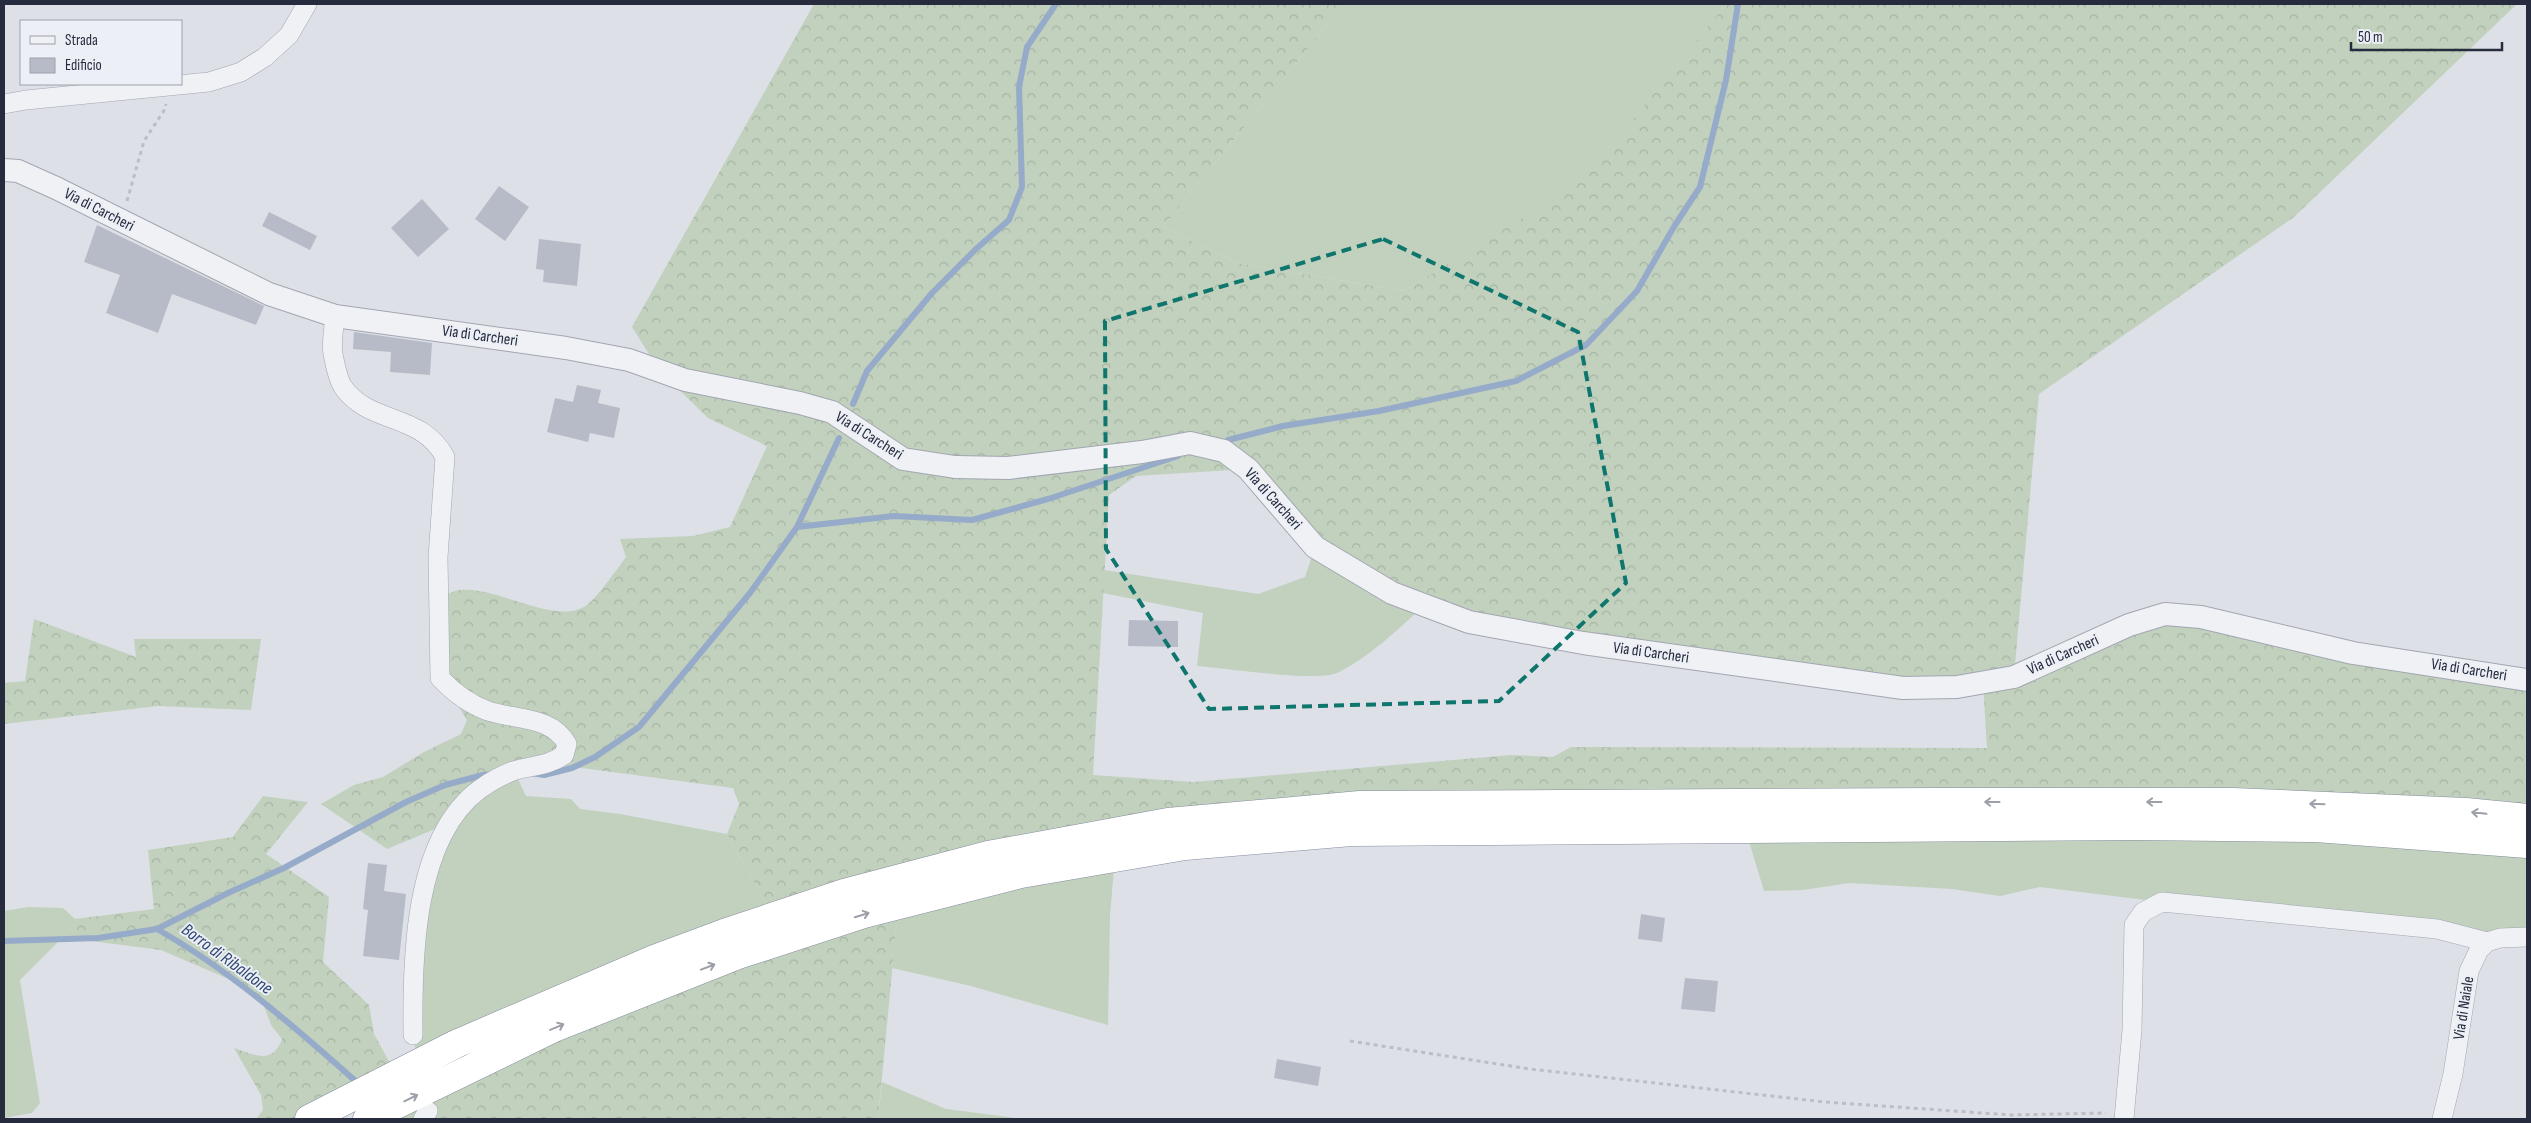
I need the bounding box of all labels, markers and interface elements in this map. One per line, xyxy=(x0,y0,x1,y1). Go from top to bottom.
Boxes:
legend xyxy=(20,20,182,85)
scale bar xyxy=(2351,20,2502,52)
text: 50 m xyxy=(2358,28,2383,47)
text: Strada xyxy=(65,31,98,50)
text: Edificio xyxy=(65,56,102,75)
street label: Via di Carcheri xyxy=(61,184,137,236)
street label: Via di Carcheri xyxy=(441,321,519,351)
street label: Via di Carcheri xyxy=(832,408,906,464)
street label: Via di Carcheri xyxy=(1240,464,1306,534)
street label: Via di Carcheri xyxy=(2024,631,2102,679)
street label: Via di Carcheri xyxy=(1612,638,1690,668)
street label: Via di Carcheri xyxy=(2430,655,2508,685)
one-way arrow xyxy=(1984,797,2000,807)
one-way arrow xyxy=(2146,797,2162,807)
one-way arrow xyxy=(2309,800,2325,809)
one-way arrow xyxy=(2471,808,2487,818)
one-way arrow xyxy=(854,909,870,919)
water label: Borro di Ribaldone xyxy=(177,919,277,999)
one-way arrow xyxy=(700,962,715,971)
street label: Via di Naiale xyxy=(2450,975,2478,1041)
one-way arrow xyxy=(549,1022,564,1032)
one-way arrow xyxy=(403,1093,418,1102)

